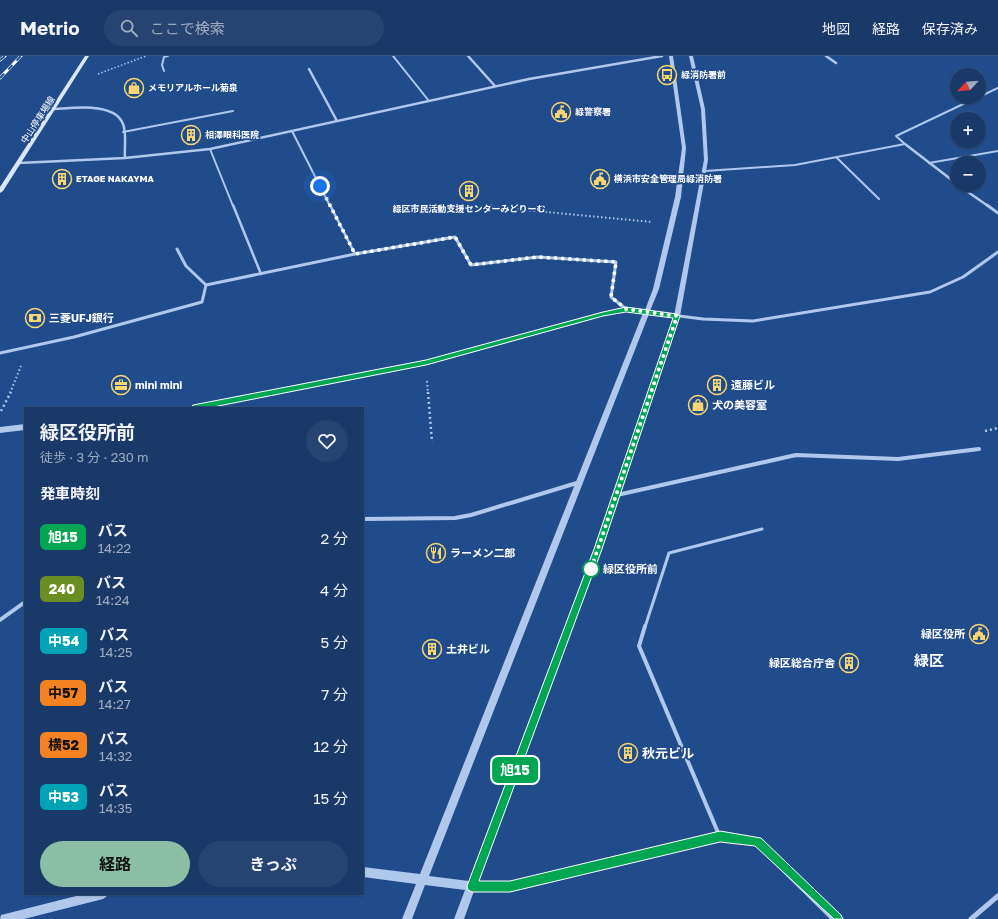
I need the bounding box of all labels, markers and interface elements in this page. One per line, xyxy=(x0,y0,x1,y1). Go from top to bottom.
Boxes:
search box xyxy=(104,10,384,46)
text: Metrio xyxy=(20,16,80,39)
icon: search xyxy=(118,17,140,39)
text: ここで検索 xyxy=(150,19,225,37)
text: 地図 xyxy=(822,20,850,37)
text: 経路 xyxy=(872,20,900,37)
text: 保存済み xyxy=(922,20,978,37)
bus stop icon: 緑消防署前 xyxy=(656,64,678,86)
north arrow xyxy=(950,68,986,104)
map controls xyxy=(950,68,986,192)
place label: 緑消防署前 xyxy=(681,69,726,80)
shop icon: メモリアルホール菊泉 xyxy=(123,77,145,99)
place label: メモリアルホール菊泉 xyxy=(148,82,238,93)
street label: 中山停車場線 xyxy=(18,93,57,145)
public building icon: 緑警察署 xyxy=(550,101,572,123)
place label: 緑警察署 xyxy=(575,106,611,117)
button: + xyxy=(950,112,986,148)
building icon: 相澤眼科医院 xyxy=(180,124,202,146)
place label: 相澤眼科医院 xyxy=(205,129,259,140)
button: − xyxy=(950,156,986,192)
building icon: ETAGE NAKAYMA xyxy=(51,168,73,190)
public building icon: 横浜市安全管理局緑消防署 xyxy=(589,168,611,190)
place label: ETAGE NAKAYMA xyxy=(76,173,155,184)
place label: 横浜市安全管理局緑消防署 xyxy=(613,173,722,184)
your location xyxy=(310,176,330,196)
building icon: 緑区市民活動支援センターみどりーむ xyxy=(458,180,480,202)
place label: 緑区市民活動支援センターみどりーむ xyxy=(392,203,546,214)
bank icon: 三菱UFJ銀行 xyxy=(24,307,46,329)
place label: 三菱UFJ銀行 xyxy=(49,311,114,324)
office icon: mini mini xyxy=(110,374,132,396)
building icon: 遠藤ビル xyxy=(706,374,728,396)
place label: mini mini xyxy=(135,378,182,391)
place label: 遠藤ビル xyxy=(731,378,775,391)
shop icon: 犬の美容室 xyxy=(687,394,709,416)
place label: 犬の美容室 xyxy=(712,398,767,411)
text: 緑区役所前 xyxy=(40,420,135,443)
button: heart xyxy=(306,420,348,462)
text: 徒歩 · 3 分 · 230 m xyxy=(40,449,149,465)
text: 発車時刻 xyxy=(40,484,100,502)
text: バス xyxy=(98,521,128,539)
text: 旭15 xyxy=(48,528,78,545)
text: 2 分 xyxy=(321,529,348,547)
text: 14:22 xyxy=(98,540,131,556)
restaurant icon: ラーメン二郎 xyxy=(425,542,447,564)
place label: ラーメン二郎 xyxy=(450,546,516,559)
marker: 緑区役所前 xyxy=(582,560,600,578)
place label: 緑区役所前 xyxy=(603,562,658,575)
text: バス xyxy=(96,573,126,591)
text: 240 xyxy=(49,580,75,597)
text: 4 分 xyxy=(320,581,348,599)
text: 14:24 xyxy=(96,592,130,608)
public building icon: 緑区役所 xyxy=(968,623,990,645)
text: バス xyxy=(99,625,129,643)
place label: 緑区役所 xyxy=(921,627,965,640)
text: 中54 xyxy=(48,632,79,649)
text: 5 分 xyxy=(321,633,348,651)
building icon: 土井ビル xyxy=(421,638,443,660)
place label: 土井ビル xyxy=(446,642,490,655)
text: 14:25 xyxy=(99,644,133,660)
district label: 緑区 xyxy=(914,651,944,669)
building icon: 緑区総合庁舎 xyxy=(838,652,860,674)
place label: 緑区総合庁舎 xyxy=(769,656,836,669)
text: バス xyxy=(98,677,128,695)
text: 中57 xyxy=(48,684,78,701)
text: 7 分 xyxy=(321,685,348,703)
text: 14:27 xyxy=(98,696,131,712)
text: バス xyxy=(99,729,129,747)
text: 横52 xyxy=(48,736,79,753)
text: 12 分 xyxy=(313,737,348,755)
building icon: 秋元ビル xyxy=(617,742,639,764)
place label: 秋元ビル xyxy=(642,745,694,761)
text: 14:32 xyxy=(99,748,132,764)
line badge: 旭15 xyxy=(492,757,538,783)
text: 旭15 xyxy=(500,761,530,778)
text: バス xyxy=(99,781,129,799)
text: 中53 xyxy=(48,788,79,805)
text: 15 分 xyxy=(313,789,348,807)
text: 14:35 xyxy=(99,800,132,816)
button: 経路 xyxy=(40,841,190,887)
button: きっぷ xyxy=(198,841,348,887)

